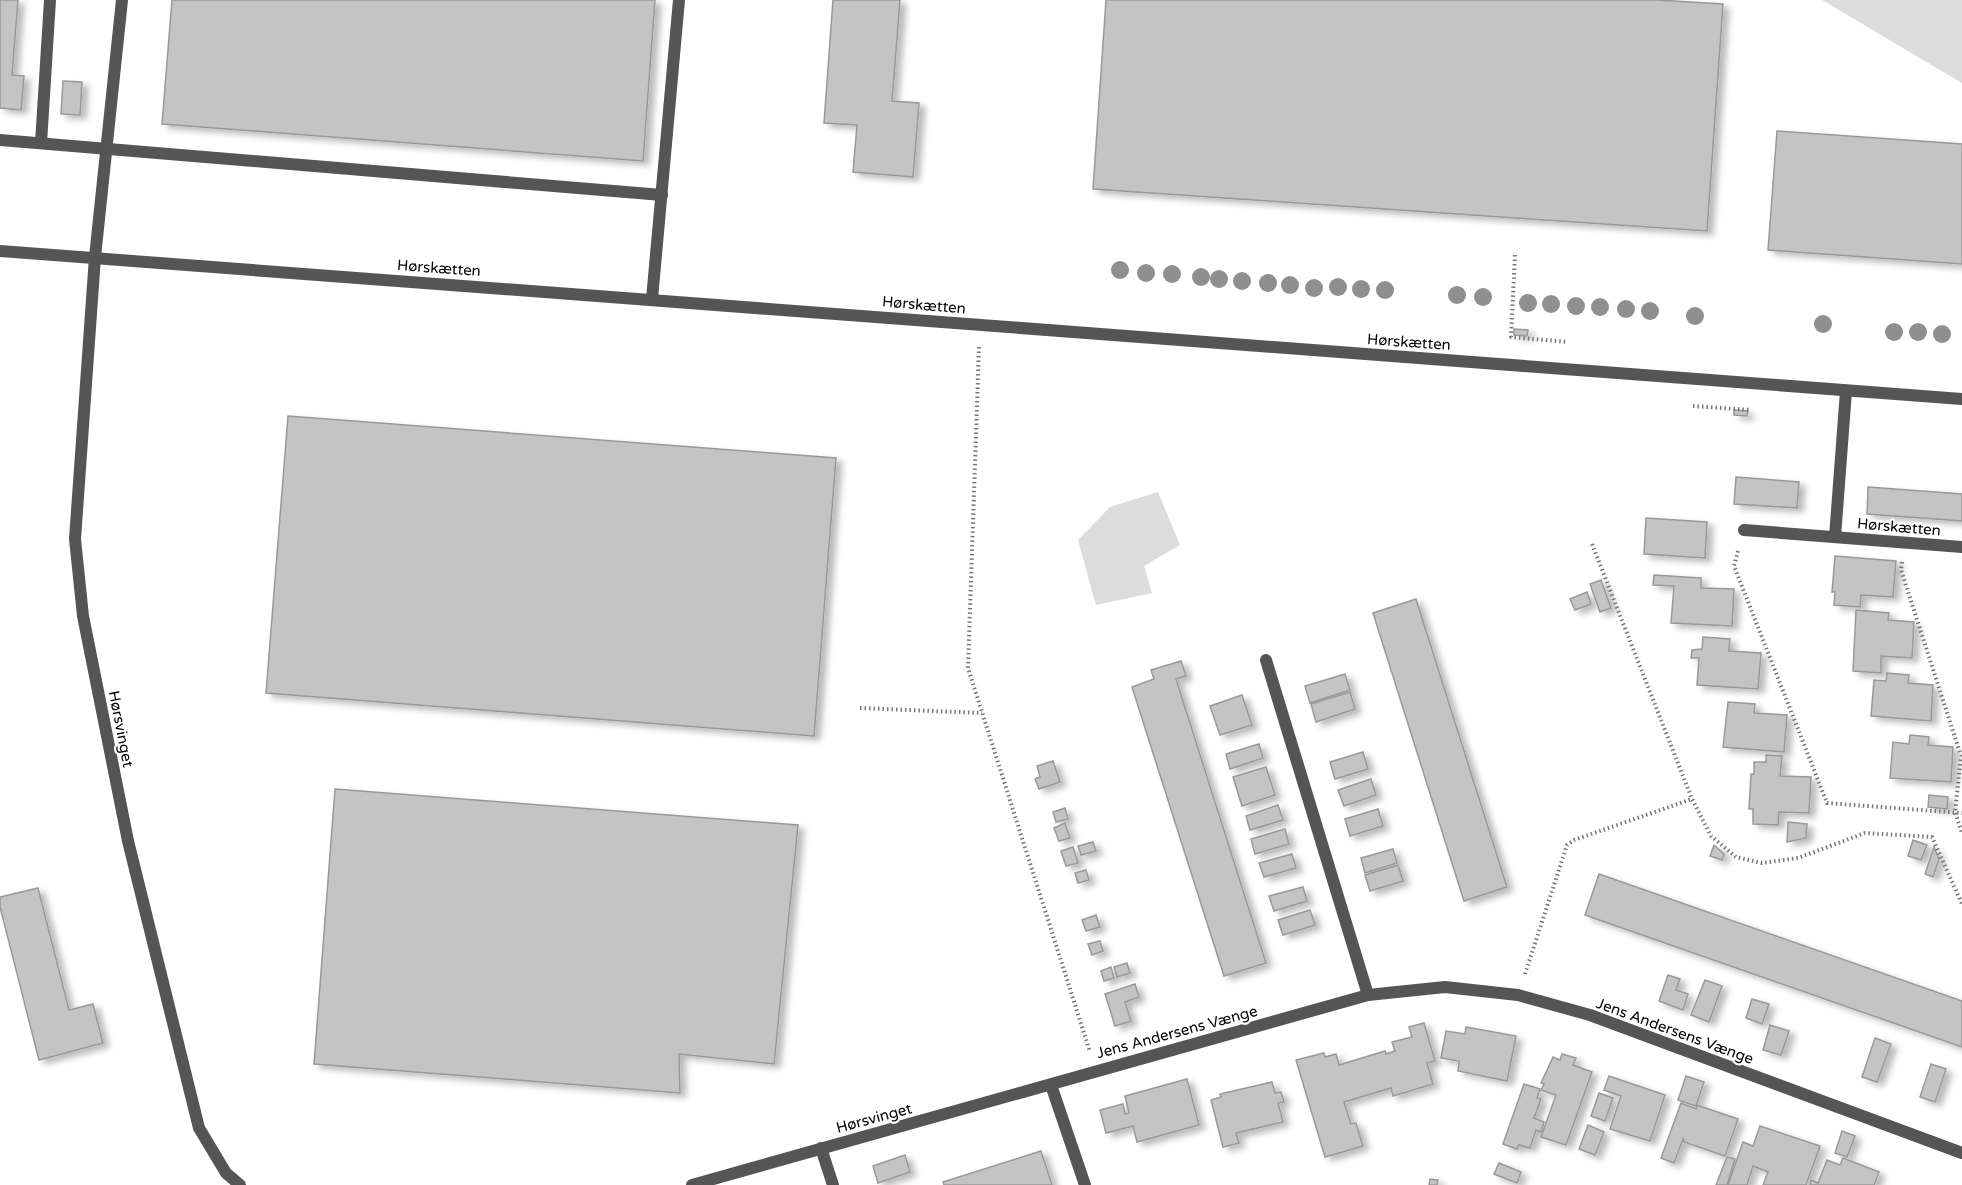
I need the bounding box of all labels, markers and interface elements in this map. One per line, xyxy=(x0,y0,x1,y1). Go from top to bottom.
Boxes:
street label: Hørskætten xyxy=(397,256,481,280)
street label: Hørskætten xyxy=(881,292,967,318)
street label: Hørskætten xyxy=(1367,330,1451,354)
street label: Hørskætten xyxy=(1856,514,1942,540)
street label: Hørsvinget xyxy=(105,689,137,769)
street label: Jens Andersens Vænge xyxy=(1594,994,1756,1068)
street label: Jens Andersens Vænge xyxy=(1095,1002,1259,1062)
street label: Hørsvinget xyxy=(834,1099,914,1137)

